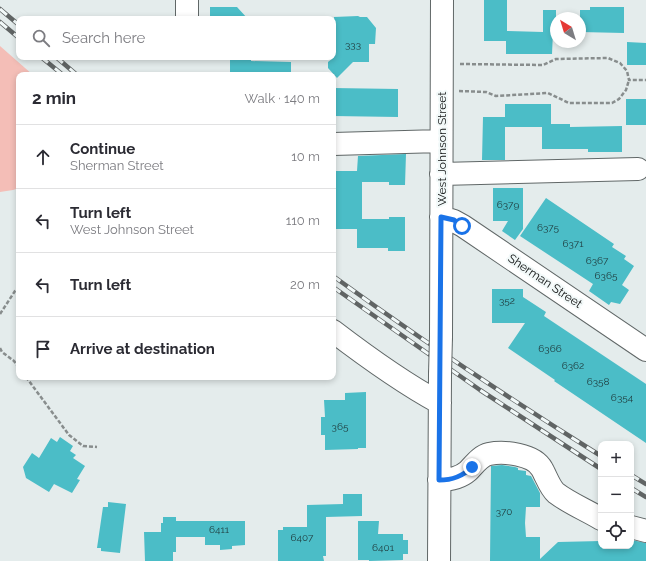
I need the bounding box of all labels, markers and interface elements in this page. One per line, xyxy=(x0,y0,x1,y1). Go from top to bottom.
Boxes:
north arrow xyxy=(550,12,586,48)
search box xyxy=(16,16,336,60)
icon: search xyxy=(30,27,52,49)
text: Search here xyxy=(62,29,145,47)
house number: 333 xyxy=(345,39,361,50)
text: 2 min xyxy=(32,88,76,108)
text: Walk · 140 m xyxy=(245,91,320,106)
street label: West Johnson Street xyxy=(435,92,449,206)
text: Continue xyxy=(70,140,135,158)
icon: ahead xyxy=(32,146,54,168)
text: 10 m xyxy=(291,149,320,164)
text: Sherman Street xyxy=(70,158,164,173)
house number: 6379 xyxy=(497,199,519,210)
text: Turn left xyxy=(70,204,131,222)
icon: left xyxy=(32,210,54,232)
text: 110 m xyxy=(286,213,320,228)
route start xyxy=(453,217,471,235)
text: West Johnson Street xyxy=(70,222,194,237)
house number: 6375 xyxy=(537,222,560,233)
house number: 6371 xyxy=(563,238,584,249)
street label: Sherman Street xyxy=(505,251,585,311)
house number: 6367 xyxy=(586,255,609,266)
house number: 6365 xyxy=(595,270,618,281)
icon: left xyxy=(32,274,54,296)
text: Turn left xyxy=(70,276,131,294)
text: 20 m xyxy=(290,277,320,292)
house number: 352 xyxy=(499,295,515,306)
icon: arrive xyxy=(32,338,54,360)
text: Arrive at destination xyxy=(70,340,215,358)
house number: 6366 xyxy=(538,343,562,354)
house number: 6362 xyxy=(562,360,584,371)
house number: 6358 xyxy=(587,376,609,387)
house number: 6354 xyxy=(611,392,634,403)
house number: 365 xyxy=(332,421,349,432)
map controls xyxy=(598,441,634,549)
button: + xyxy=(598,441,634,477)
route end xyxy=(463,458,481,476)
button: − xyxy=(598,477,634,513)
house number: 370 xyxy=(496,506,512,517)
button: locate xyxy=(598,513,634,549)
house number: 6411 xyxy=(209,524,230,535)
house number: 6407 xyxy=(291,532,314,543)
house number: 6401 xyxy=(372,542,395,553)

